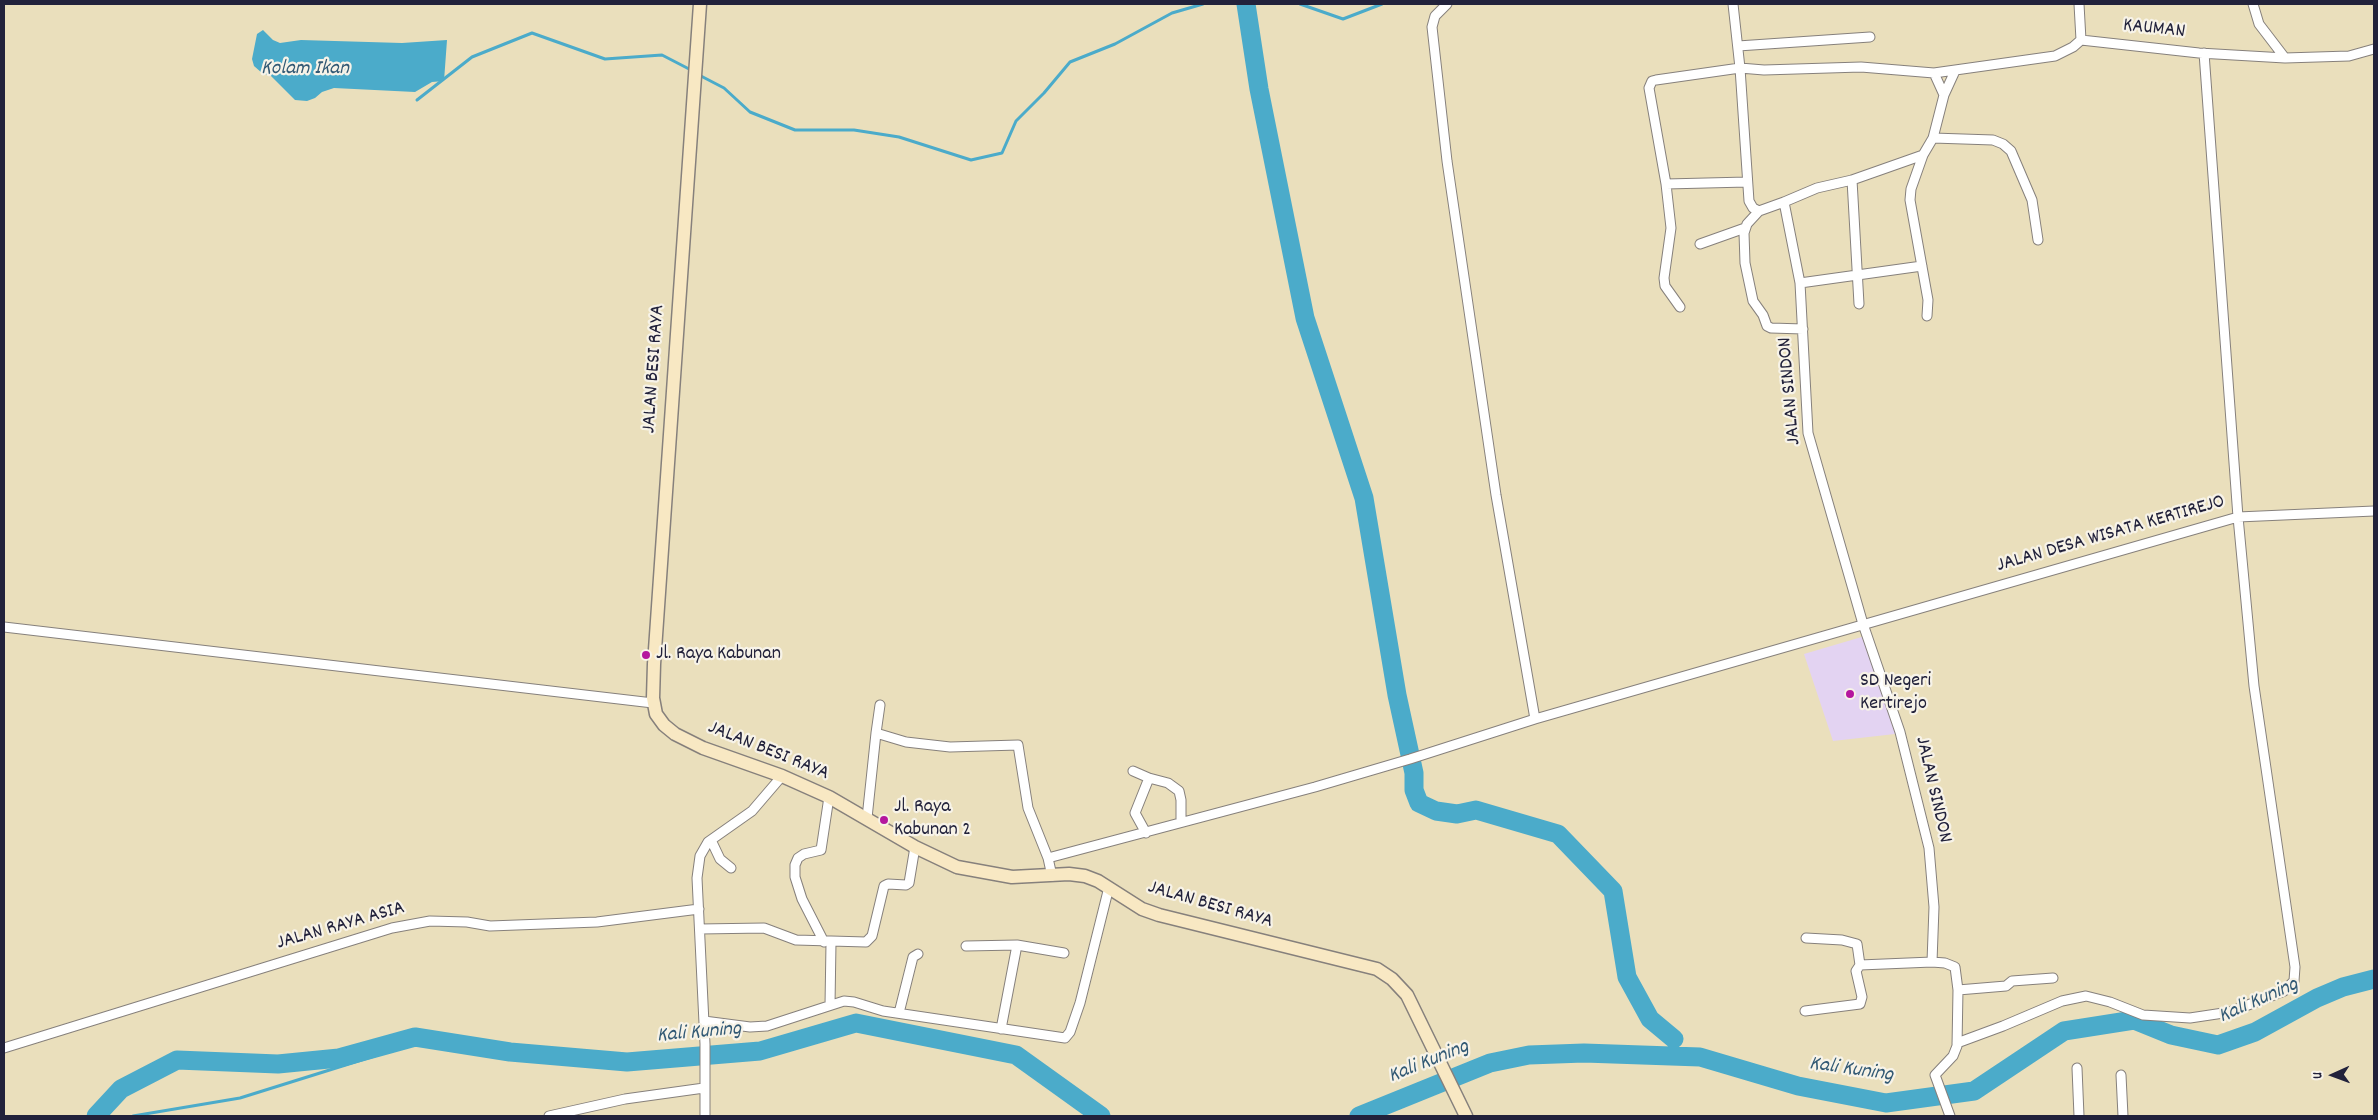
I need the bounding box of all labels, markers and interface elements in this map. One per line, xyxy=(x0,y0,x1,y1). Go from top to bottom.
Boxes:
street label: KAUMAN xyxy=(2122,15,2186,45)
water label: Kolam Ikan xyxy=(261,57,349,83)
street label: JALAN BESI RAYA xyxy=(639,304,671,434)
street label: JALAN SINDON xyxy=(1774,336,1808,446)
street label: JALAN DESA WISATA KERTIREJO xyxy=(1994,491,2228,579)
place label: Jl. Raya Kabunan xyxy=(656,643,781,667)
marker: Jl. Raya Kabunan xyxy=(640,649,652,661)
place label: SD Negeri Kertirejo xyxy=(1860,670,1931,717)
marker: SD Negeri Kertirejo xyxy=(1844,688,1856,700)
street label: JALAN BESI RAYA xyxy=(704,717,832,787)
street label: JALAN SINDON xyxy=(1908,735,1956,845)
place label: Jl. Raya Kabunan 2 xyxy=(894,796,971,843)
marker: Jl. Raya Kabunan 2 xyxy=(878,814,890,826)
street label: JALAN BESI RAYA xyxy=(1145,877,1275,935)
street label: JALAN RAYA ASIA xyxy=(274,897,408,957)
water label: Kali Kuning xyxy=(2215,973,2303,1031)
water label: Kali Kuning xyxy=(656,1018,742,1050)
water label: Kali Kuning xyxy=(1385,1036,1473,1090)
north arrow xyxy=(2308,1050,2358,1100)
water label: Kali Kuning xyxy=(1807,1053,1895,1089)
text: U xyxy=(2308,1072,2328,1079)

